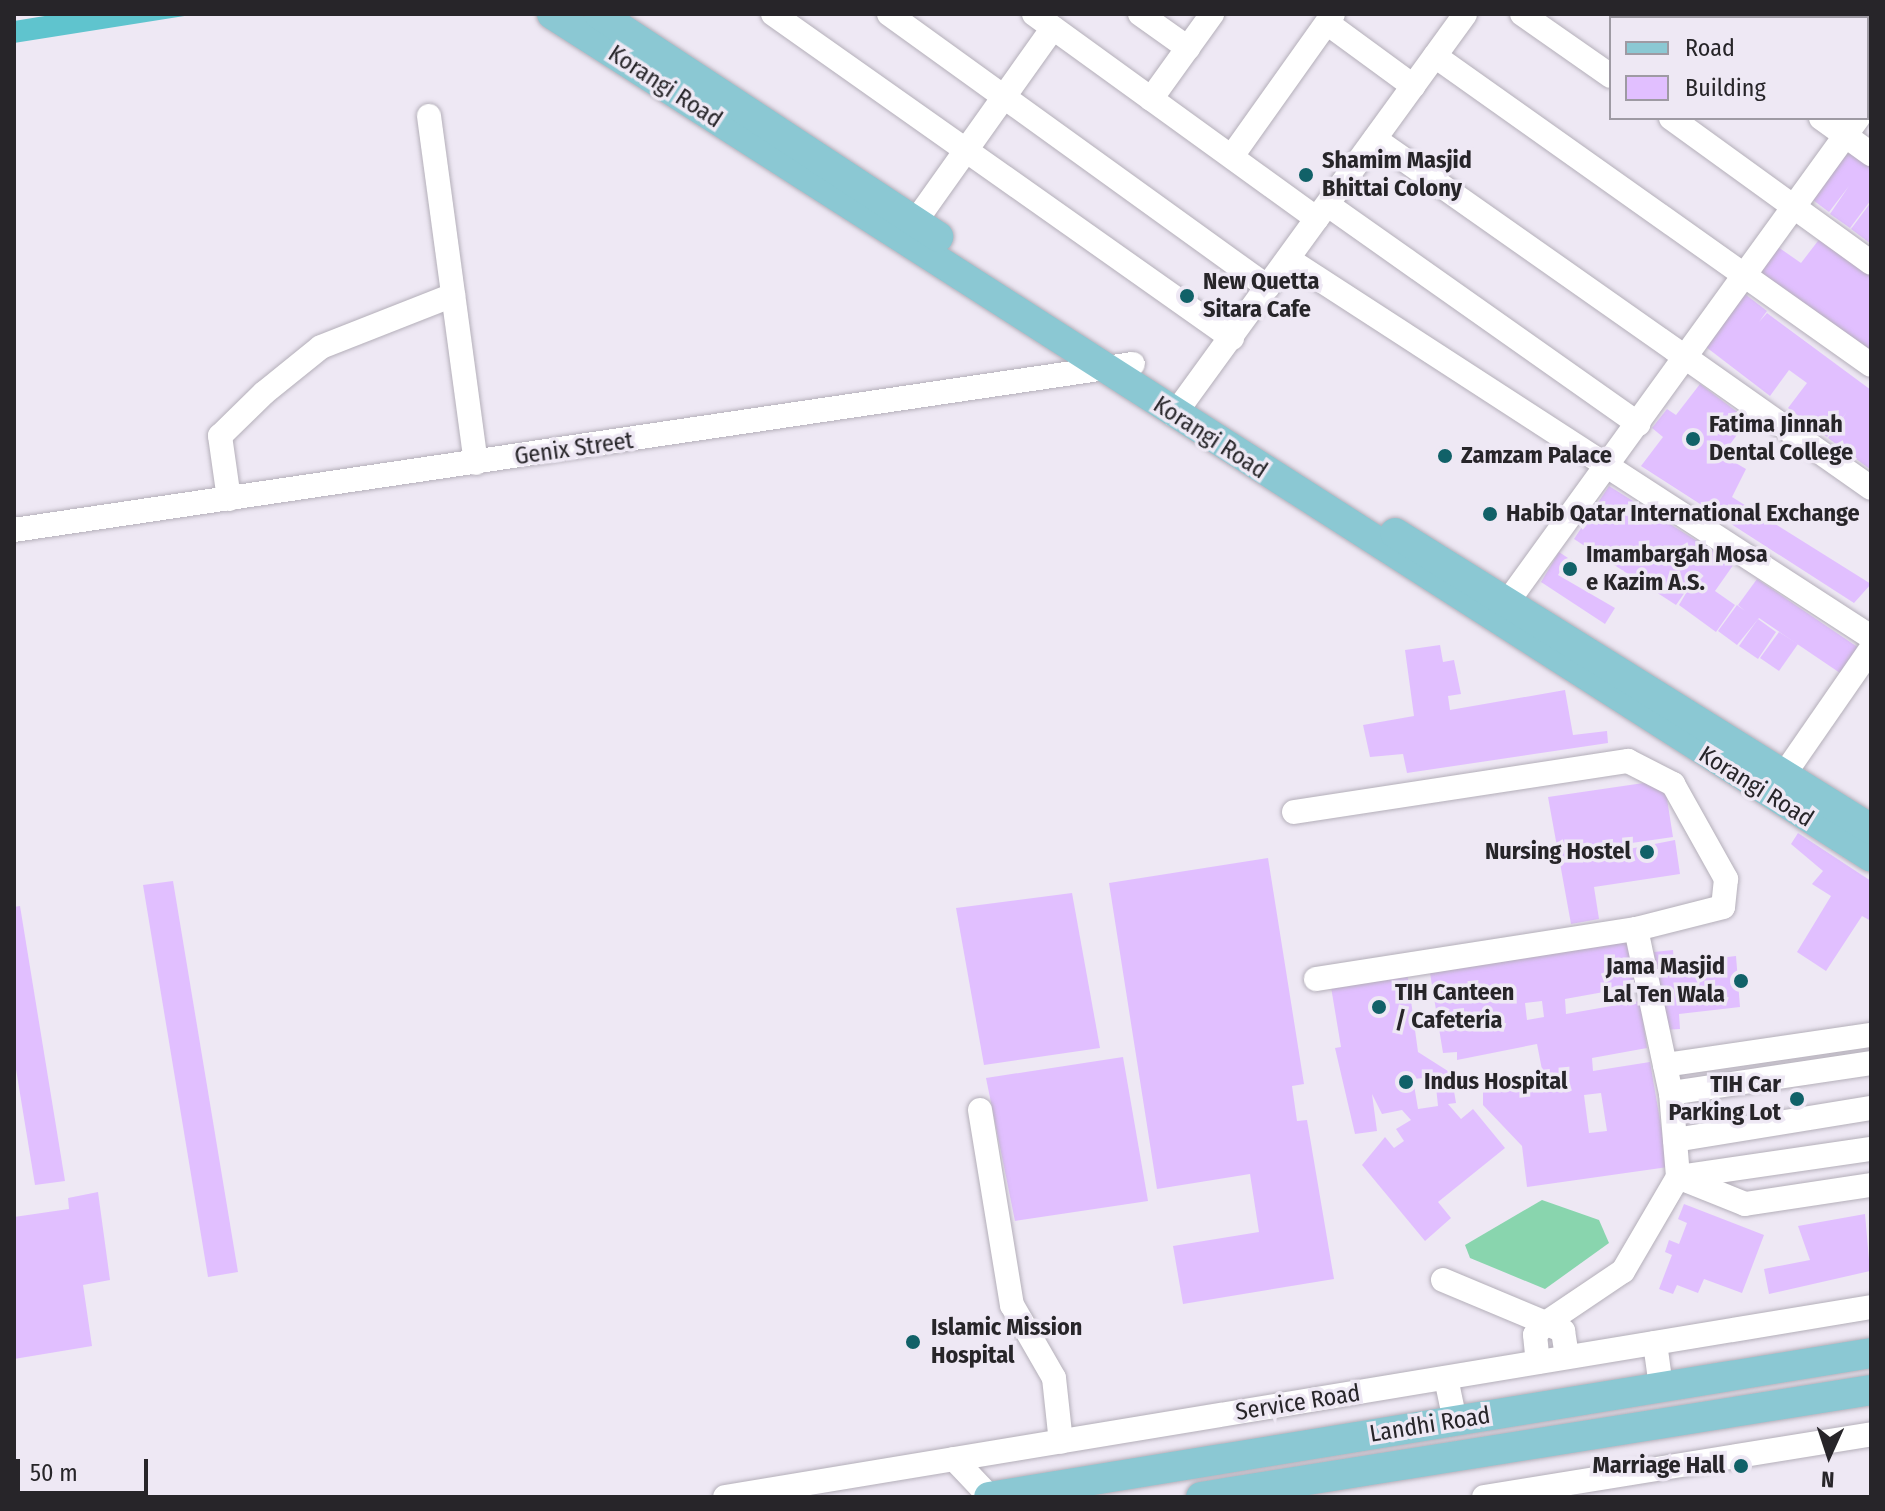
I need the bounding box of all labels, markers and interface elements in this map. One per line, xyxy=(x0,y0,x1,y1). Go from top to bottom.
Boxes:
legend xyxy=(1609,16,1869,120)
text: Road xyxy=(1685,34,1735,62)
street label: Korangi Road xyxy=(603,40,727,134)
text: Building xyxy=(1685,74,1766,102)
place label: Shamim Masjid Bhittai Colony xyxy=(1322,147,1472,203)
marker: Shamim Masjid Bhittai Colony xyxy=(1297,166,1315,184)
place label: New Quetta Sitara Cafe xyxy=(1203,268,1319,324)
marker: New Quetta Sitara Cafe xyxy=(1178,287,1196,305)
street label: Korangi Road xyxy=(1148,391,1272,485)
place label: Fatima Jinnah Dental College xyxy=(1709,411,1853,467)
street label: Genix Street xyxy=(513,426,635,472)
marker: Fatima Jinnah Dental College xyxy=(1684,430,1702,448)
place label: Zamzam Palace xyxy=(1461,442,1612,470)
marker: Zamzam Palace xyxy=(1436,447,1454,465)
place label: Habib Qatar International Exchange xyxy=(1506,500,1860,528)
marker: Habib Qatar International Exchange xyxy=(1481,505,1499,523)
place label: Imambargah Mosa e Kazim A.S. xyxy=(1586,541,1768,597)
marker: Imambargah Mosa e Kazim A.S. xyxy=(1561,560,1579,578)
street label: Korangi Road xyxy=(1693,740,1819,834)
place label: Nursing Hostel xyxy=(1485,838,1631,866)
marker: Nursing Hostel xyxy=(1638,843,1656,861)
place label: Jama Masjid Lal Ten Wala xyxy=(1603,953,1725,1009)
marker: Jama Masjid Lal Ten Wala xyxy=(1732,972,1750,990)
place label: TIH Canteen / Cafeteria xyxy=(1395,979,1514,1035)
marker: TIH Canteen / Cafeteria xyxy=(1370,998,1388,1016)
place label: Indus Hospital xyxy=(1424,1068,1568,1096)
marker: Indus Hospital xyxy=(1395,1071,1417,1093)
place label: TIH Car Parking Lot xyxy=(1668,1071,1781,1127)
marker: TIH Car Parking Lot xyxy=(1788,1090,1806,1108)
place label: Islamic Mission Hospital xyxy=(931,1314,1082,1370)
marker: Islamic Mission Hospital xyxy=(902,1331,924,1353)
street label: Service Road xyxy=(1234,1379,1362,1427)
street label: Landhi Road xyxy=(1368,1401,1492,1449)
north arrow xyxy=(1789,1415,1869,1495)
scale bar xyxy=(20,1443,152,1493)
place label: Marriage Hall xyxy=(1593,1452,1725,1480)
marker: Marriage Hall xyxy=(1732,1457,1750,1475)
text: 50 m xyxy=(30,1459,78,1487)
text: N xyxy=(1820,1466,1835,1493)

